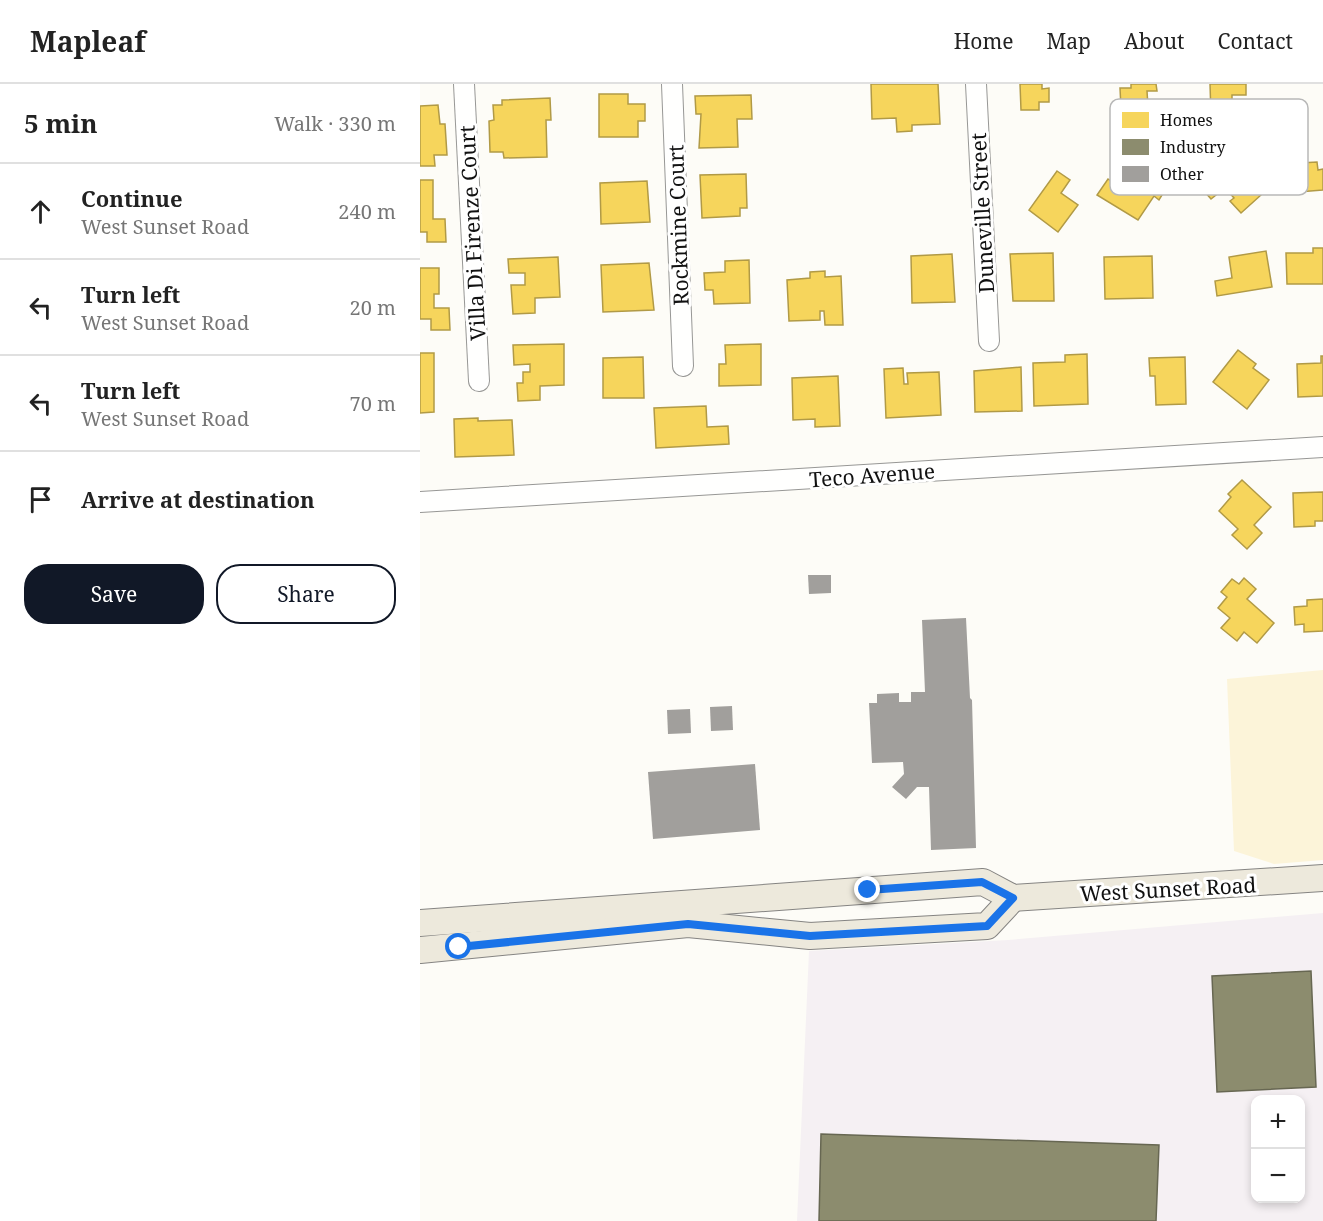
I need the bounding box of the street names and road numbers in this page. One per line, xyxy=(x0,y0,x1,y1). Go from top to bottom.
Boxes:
street label: Villa Di Firenze Court xyxy=(452,125,492,341)
street label: Duneville Street xyxy=(964,132,1000,294)
street label: Rockmine Court xyxy=(661,144,695,306)
street label: Teco Avenue xyxy=(808,457,936,493)
street label: West Sunset Road xyxy=(1079,870,1257,908)

